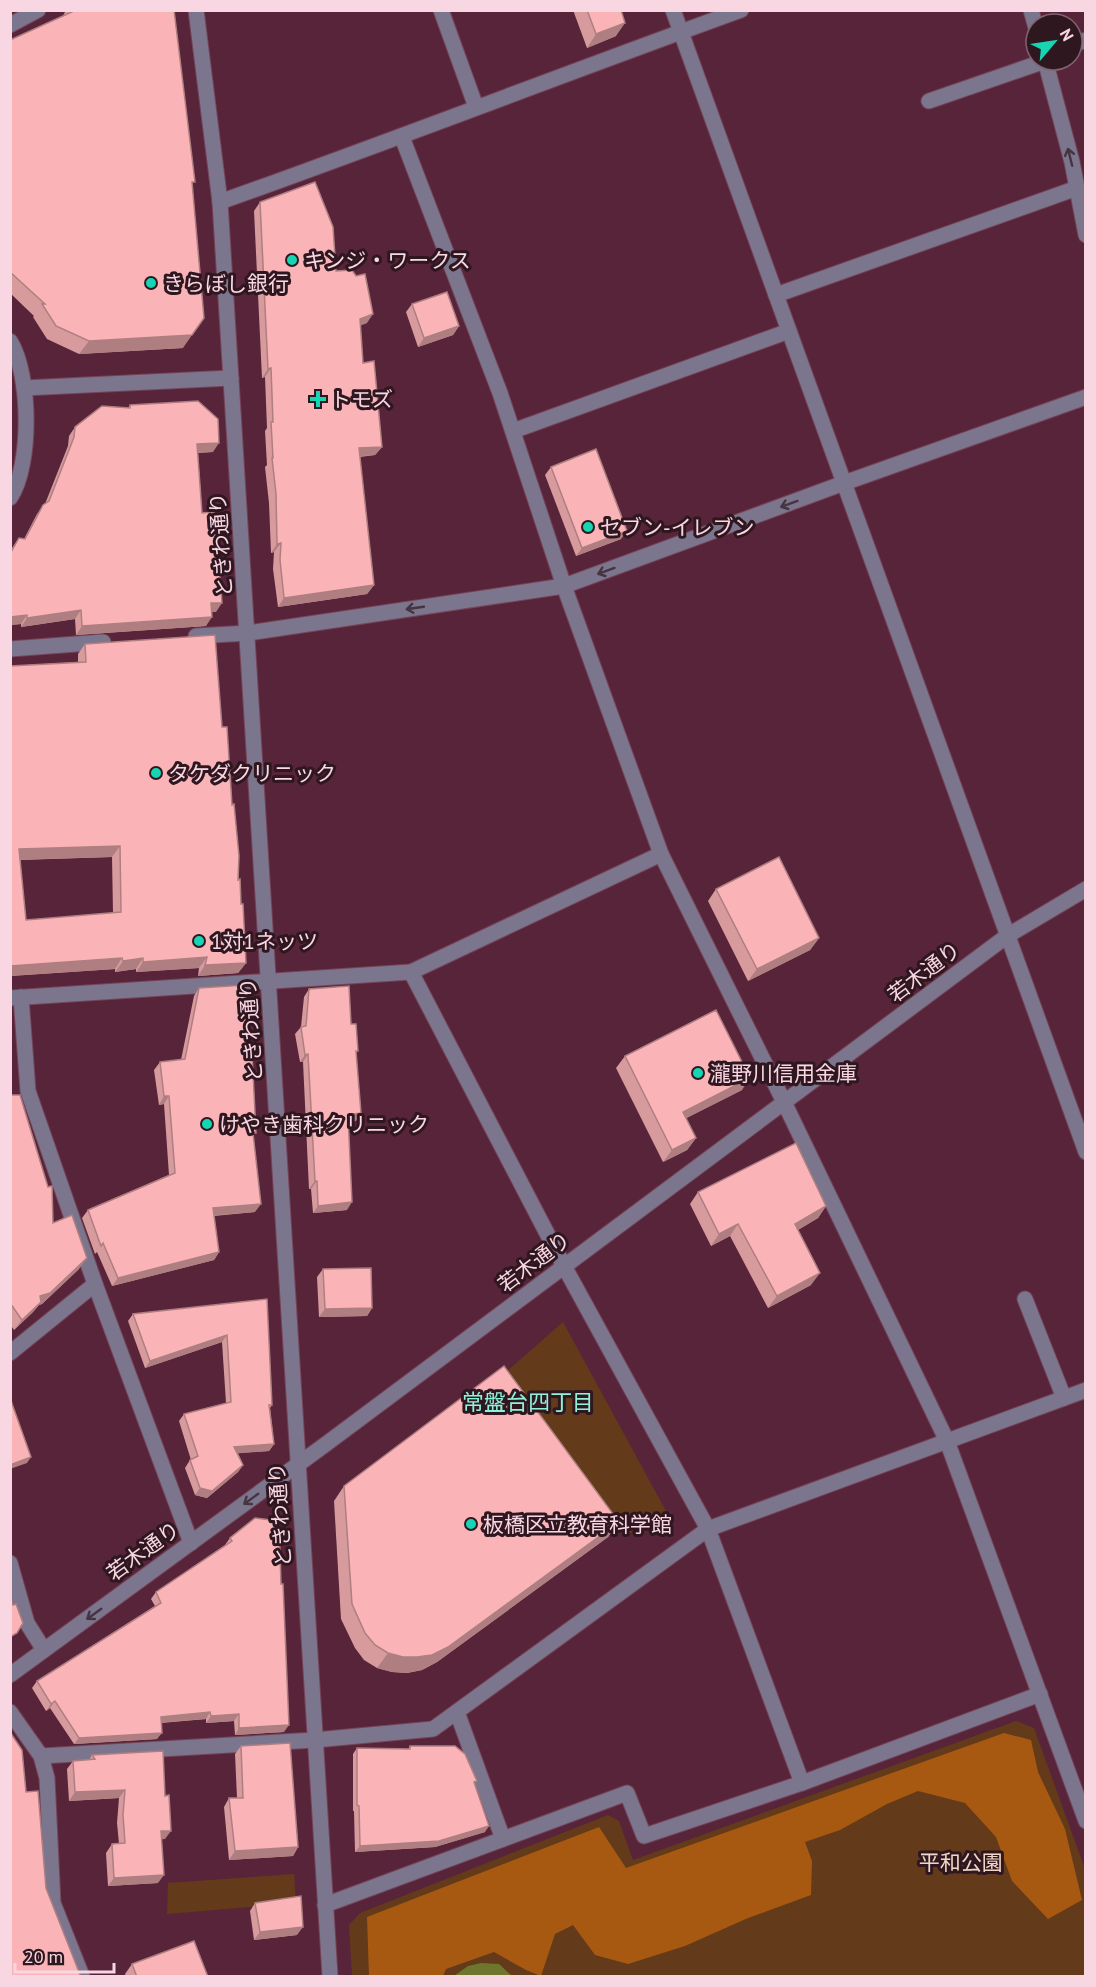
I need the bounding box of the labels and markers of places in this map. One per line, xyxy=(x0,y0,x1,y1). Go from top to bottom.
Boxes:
place label: キンジ・ワークス xyxy=(304,247,471,274)
marker: キンジ・ワークス xyxy=(285,253,299,267)
place label: きらぼし銀行 xyxy=(163,270,289,297)
marker: きらぼし銀行 xyxy=(144,276,158,290)
place label: トモズ xyxy=(330,386,393,413)
marker: トモズ xyxy=(311,392,325,406)
place label: セブン-イレブン xyxy=(600,514,755,541)
marker: セブン-イレブン xyxy=(581,520,595,534)
place label: タケダクリニック xyxy=(168,760,336,787)
marker: タケダクリニック xyxy=(149,766,163,780)
place label: 1対1ネッツ xyxy=(211,928,318,955)
marker: 1対1ネッツ xyxy=(192,934,206,948)
place label: 瀧野川信用金庫 xyxy=(710,1060,857,1087)
marker: 瀧野川信用金庫 xyxy=(691,1066,705,1080)
place label: けやき歯科クリニック xyxy=(219,1111,429,1138)
marker: けやき歯科クリニック xyxy=(200,1117,214,1131)
place label: 板橋区立教育科学館 xyxy=(483,1511,672,1538)
marker: 板橋区立教育科学館 xyxy=(464,1517,478,1531)

